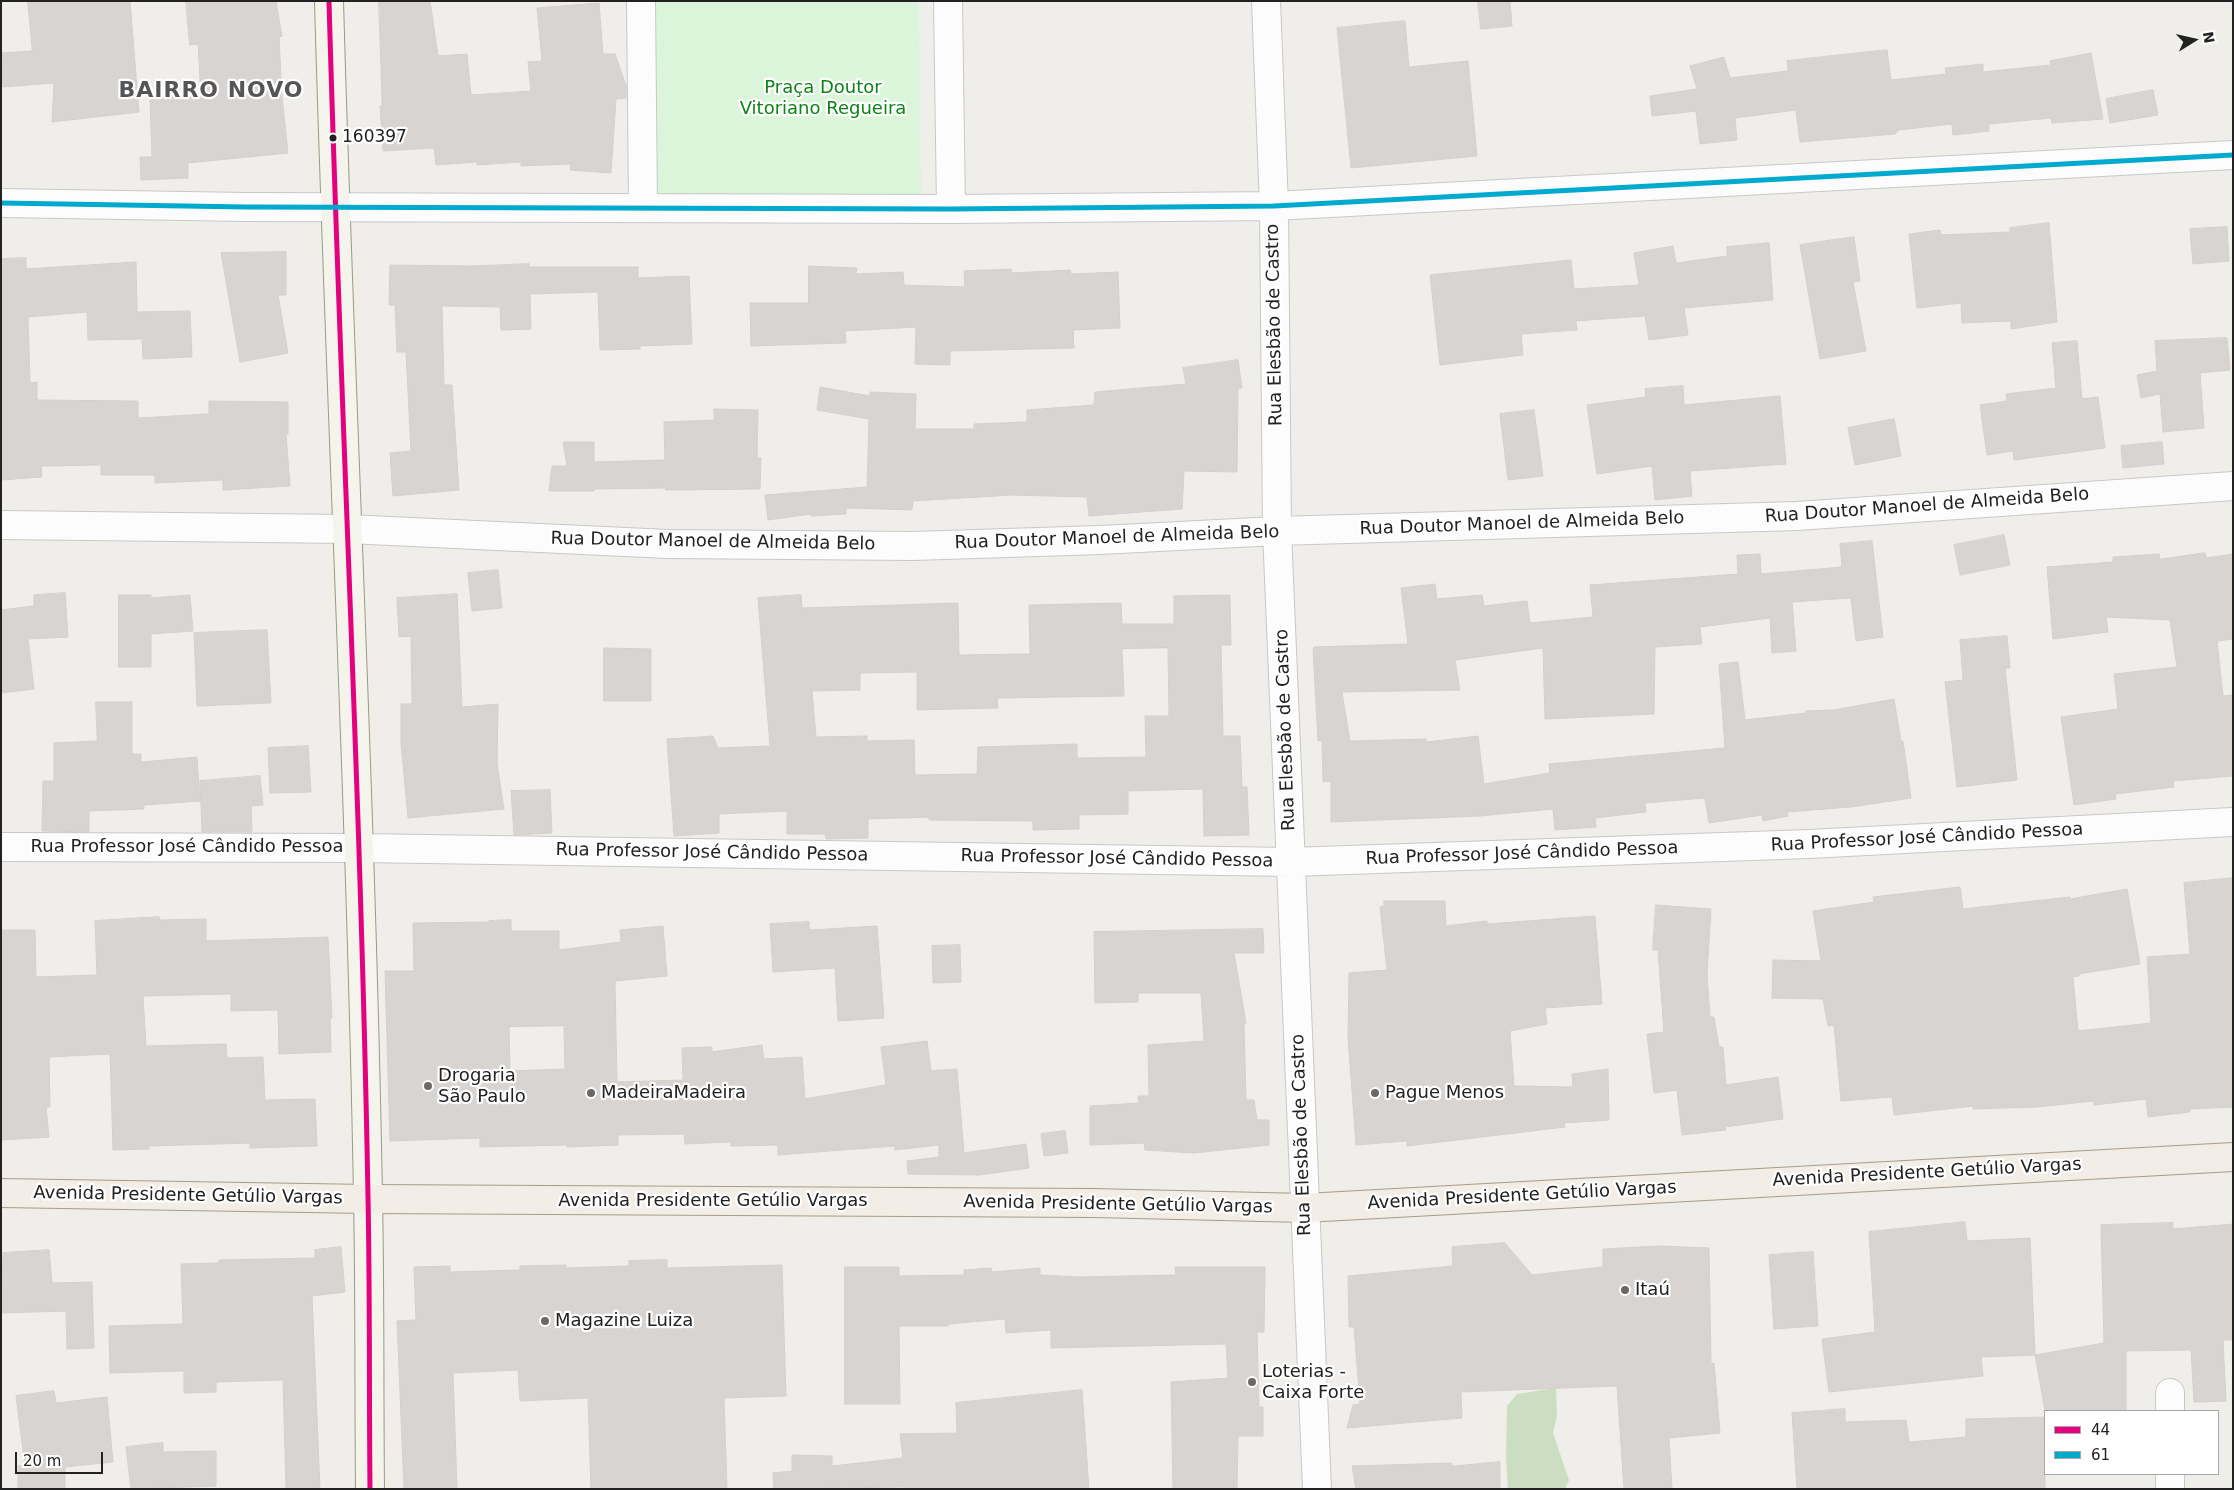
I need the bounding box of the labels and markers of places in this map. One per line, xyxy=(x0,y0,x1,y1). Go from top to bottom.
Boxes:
place label: 160397 xyxy=(342,128,407,148)
marker: 160397 xyxy=(328,133,338,143)
place label: Drogaria São Paulo xyxy=(438,1065,526,1108)
marker: Drogaria São Paulo xyxy=(422,1080,434,1092)
place label: MadeiraMadeira xyxy=(601,1082,746,1104)
place label: Pague Menos xyxy=(1385,1082,1504,1104)
marker: MadeiraMadeira xyxy=(585,1087,597,1099)
marker: Pague Menos xyxy=(1369,1087,1381,1099)
place label: Itaú xyxy=(1635,1279,1670,1301)
marker: Itaú xyxy=(1619,1284,1631,1296)
place label: Magazine Luiza xyxy=(555,1310,693,1332)
marker: Magazine Luiza xyxy=(539,1315,551,1327)
place label: Loterias - Caixa Forte xyxy=(1262,1361,1364,1404)
marker: Loterias - Caixa Forte xyxy=(1246,1376,1258,1388)

